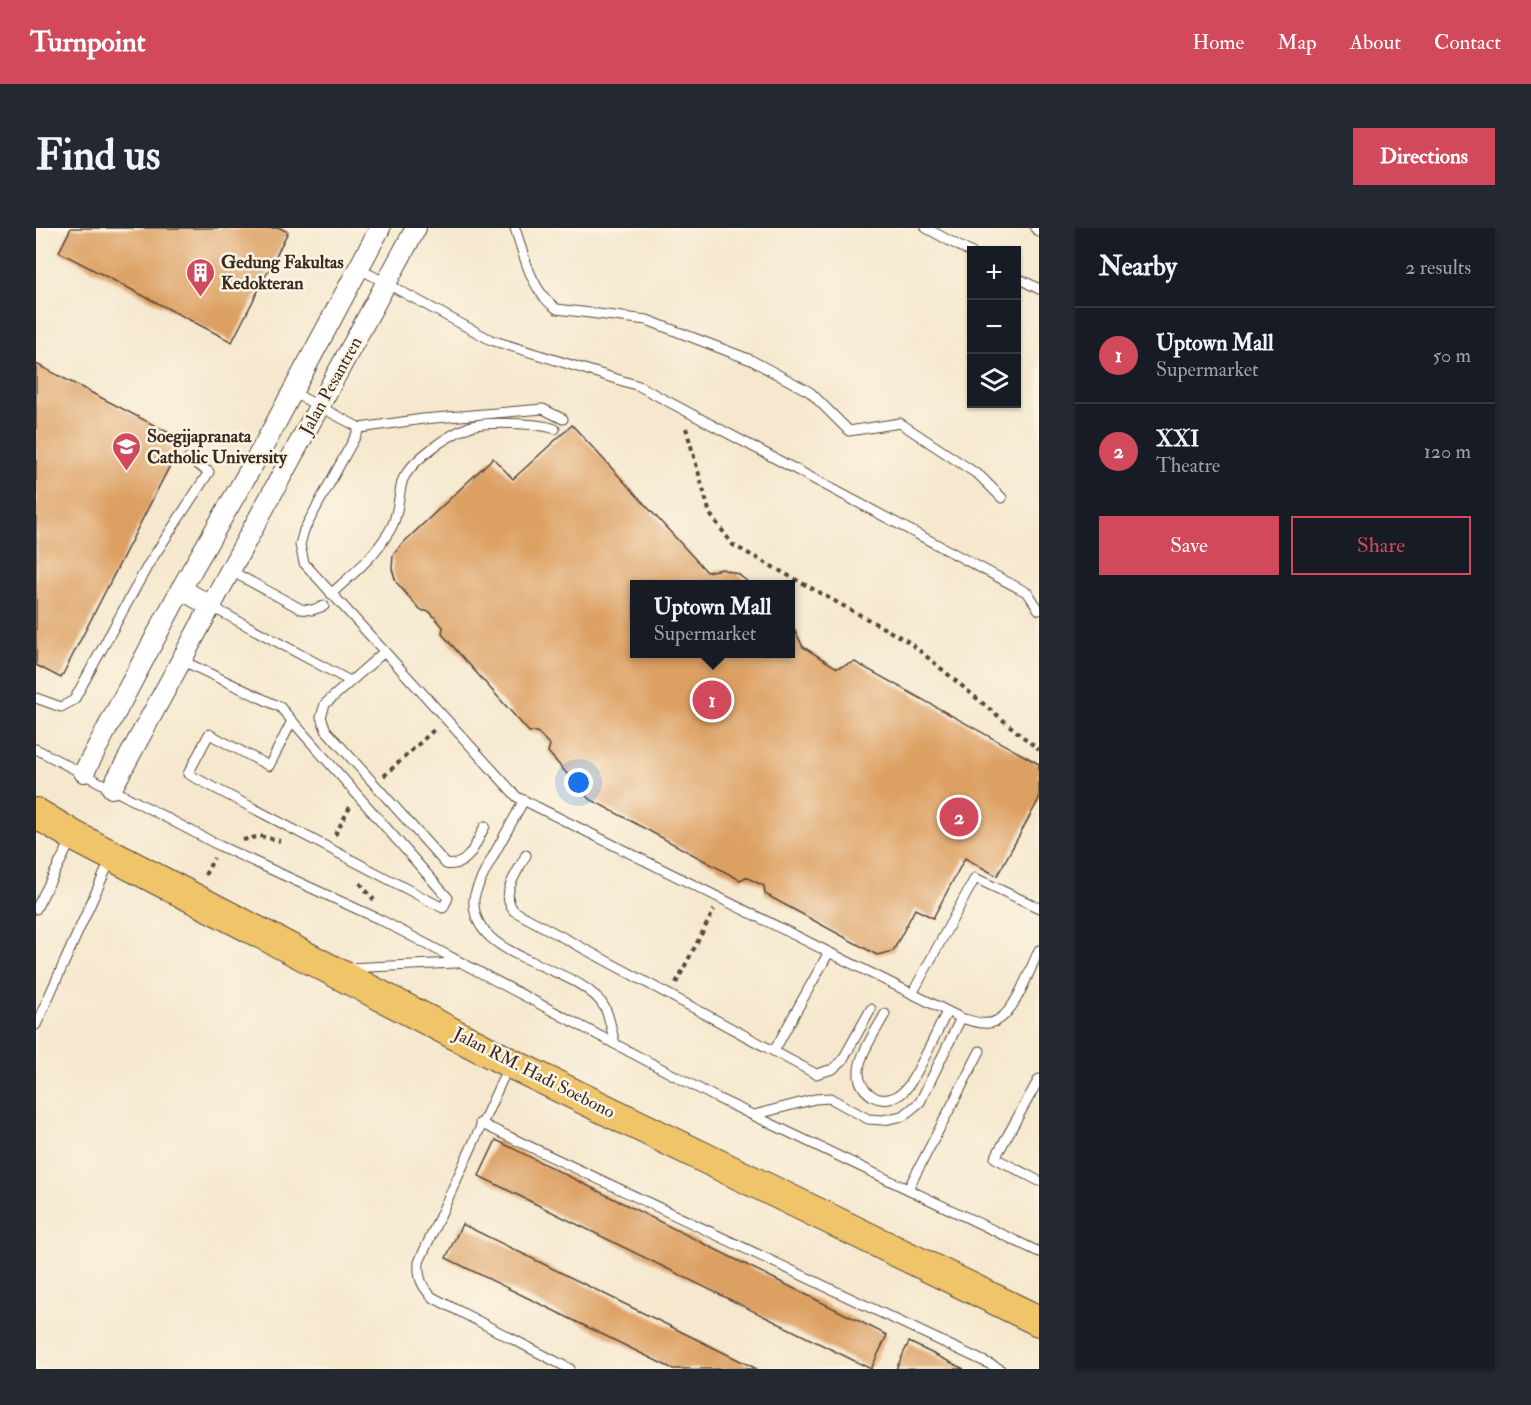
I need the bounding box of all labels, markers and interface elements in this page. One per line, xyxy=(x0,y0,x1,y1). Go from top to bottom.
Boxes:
text: Turnpoint xyxy=(30,25,146,60)
text: Home xyxy=(1192,29,1244,56)
text: Map xyxy=(1277,29,1317,56)
text: About xyxy=(1350,29,1401,56)
text: Contact xyxy=(1434,29,1501,56)
button: Directions xyxy=(1353,128,1495,185)
text: Find us xyxy=(36,130,160,182)
map controls xyxy=(967,246,1021,408)
button: + xyxy=(967,246,1021,300)
place label: Gedung Fakultas Kedokteran xyxy=(221,251,344,295)
text: Nearby xyxy=(1099,251,1177,283)
text: 2 results xyxy=(1405,255,1471,280)
building icon: Gedung Fakultas Kedokteran xyxy=(184,256,216,298)
button: − xyxy=(967,300,1021,354)
text: Uptown Mall xyxy=(1156,329,1274,357)
street label: Jalan Pesantren xyxy=(294,333,367,440)
text: 1 xyxy=(1115,343,1122,368)
text: 50 m xyxy=(1432,343,1471,368)
button: layers xyxy=(967,354,1021,408)
text: Supermarket xyxy=(1156,357,1259,382)
place label: Soegijapranata Catholic University xyxy=(147,425,288,469)
text: XXI xyxy=(1156,425,1199,453)
school or university icon: Soegijapranata Catholic University xyxy=(110,430,142,472)
text: 2 xyxy=(1113,439,1124,464)
text: 120 m xyxy=(1424,439,1471,464)
text: Theatre xyxy=(1156,453,1220,478)
button: Save xyxy=(1099,516,1279,575)
button: Share xyxy=(1291,516,1471,575)
popup xyxy=(630,580,795,658)
text: Uptown Mall xyxy=(654,593,771,621)
text: Supermarket xyxy=(654,621,756,646)
pin: 1 xyxy=(692,678,732,722)
your location xyxy=(564,768,593,797)
pin: 2 xyxy=(940,794,978,840)
street label: Jalan RM. Hadi Soebono xyxy=(449,1022,619,1124)

